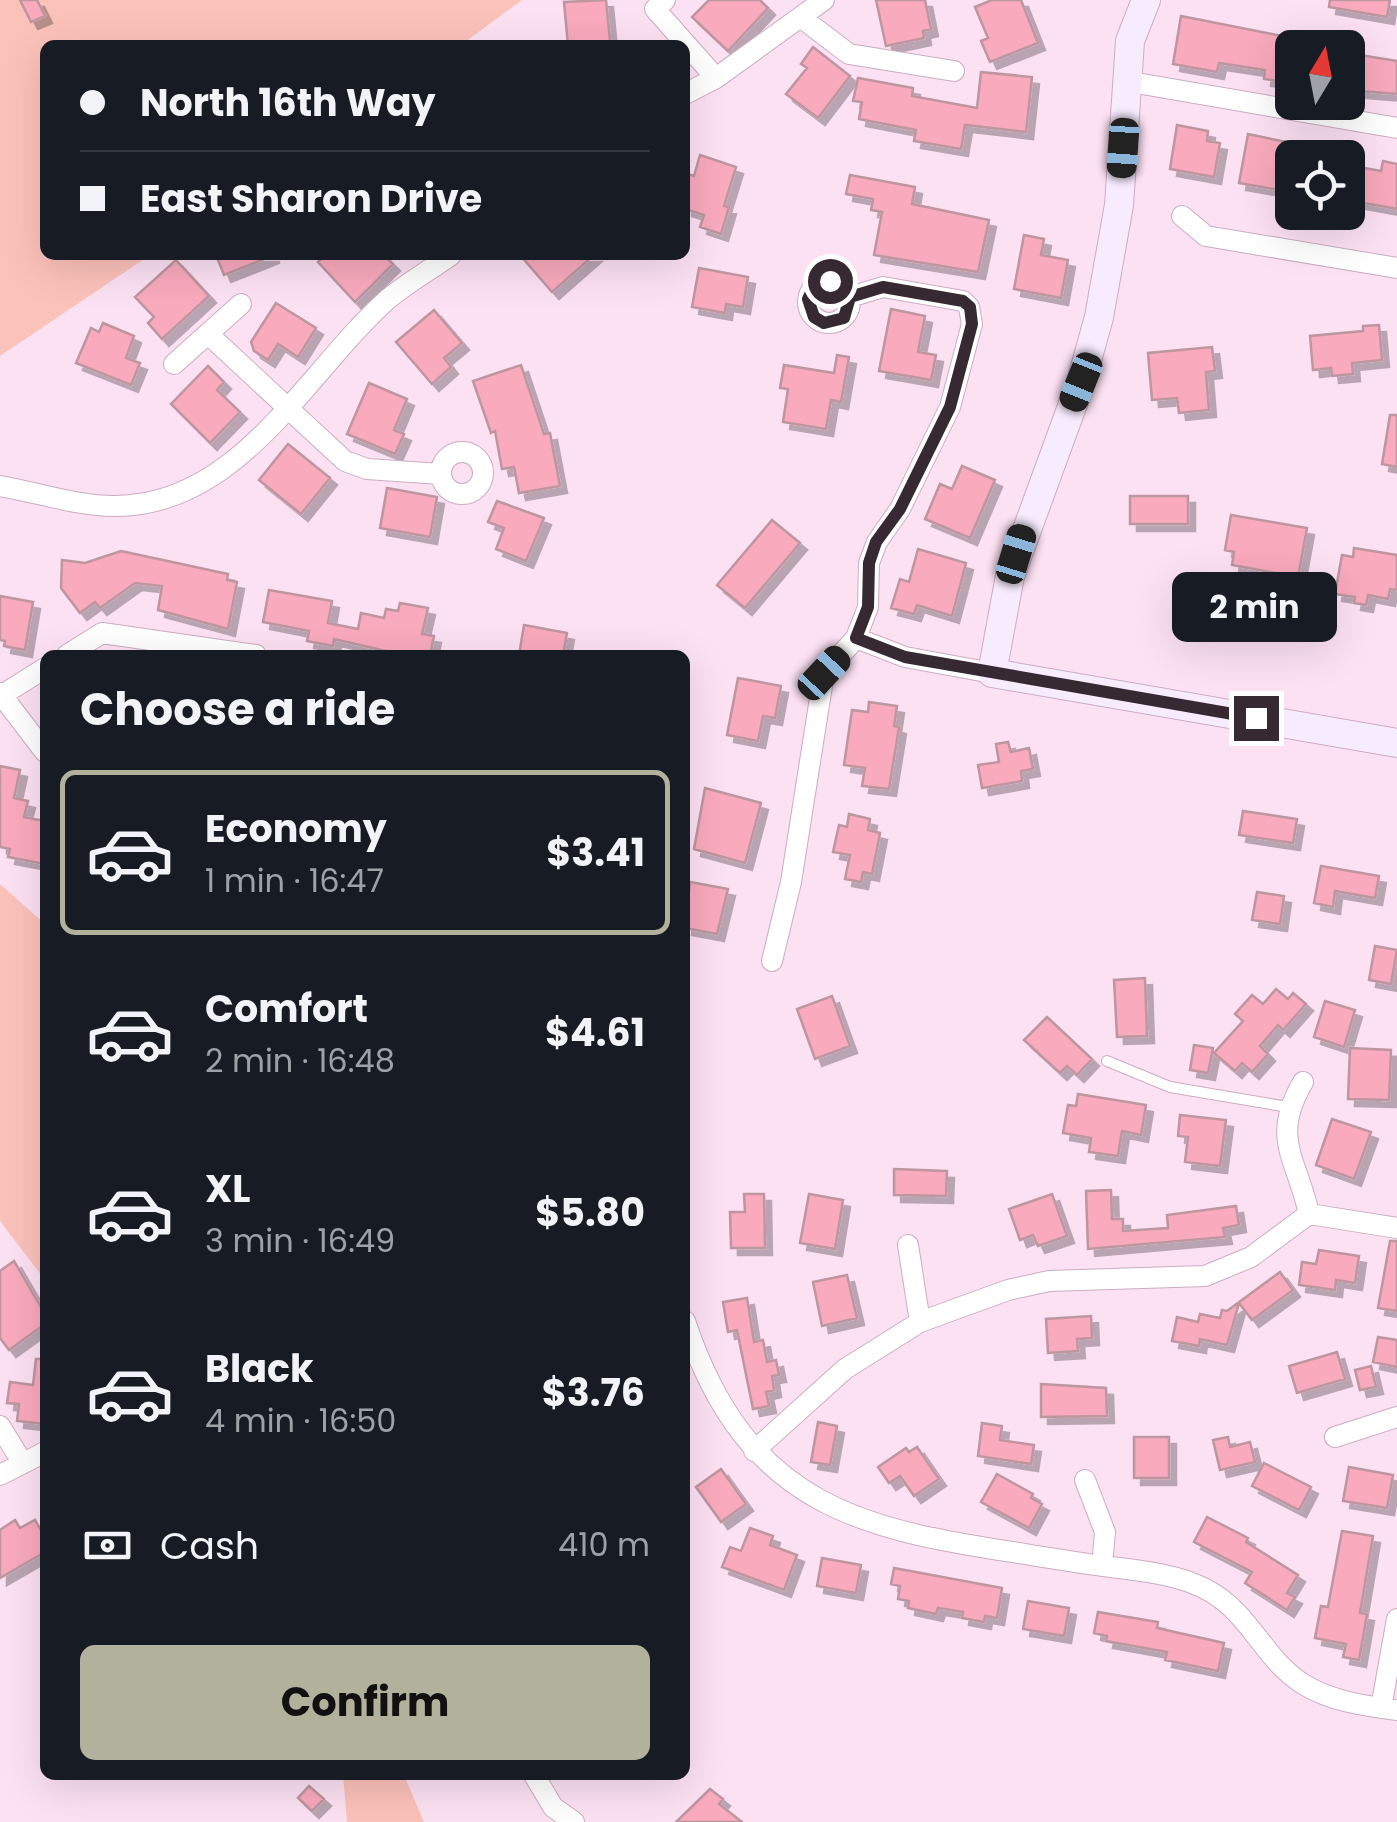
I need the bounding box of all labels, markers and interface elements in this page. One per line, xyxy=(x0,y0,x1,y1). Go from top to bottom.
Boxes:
north arrow xyxy=(1275,30,1365,120)
map controls xyxy=(1275,30,1365,230)
text: North 16th Way xyxy=(140,76,436,129)
car xyxy=(1106,117,1140,179)
button: locate xyxy=(1275,140,1365,230)
text: East Sharon Drive xyxy=(140,172,482,225)
route start xyxy=(808,259,853,304)
car xyxy=(1056,349,1106,415)
car xyxy=(993,521,1039,587)
callout: 2 min xyxy=(1174,573,1338,643)
text: 2 min xyxy=(1210,584,1299,629)
car xyxy=(793,641,855,705)
text: Choose a ride xyxy=(80,678,395,741)
route end xyxy=(1234,696,1279,741)
text: Economy xyxy=(205,802,387,855)
icon: car xyxy=(85,808,175,898)
text: $3.41 xyxy=(546,826,645,879)
text: 1 min · 16:47 xyxy=(205,858,384,903)
text: Comfort xyxy=(205,982,368,1035)
icon: car xyxy=(85,988,175,1078)
text: $4.61 xyxy=(545,1006,645,1059)
text: 2 min · 16:48 xyxy=(205,1038,395,1083)
text: XL xyxy=(205,1162,250,1215)
icon: car xyxy=(85,1168,175,1258)
text: $5.80 xyxy=(535,1186,645,1239)
text: 3 min · 16:49 xyxy=(205,1218,395,1263)
text: Black xyxy=(205,1342,314,1395)
icon: car xyxy=(85,1348,175,1438)
text: $3.76 xyxy=(542,1366,645,1419)
text: 4 min · 16:50 xyxy=(205,1398,396,1443)
icon: cash xyxy=(80,1518,135,1573)
text: Cash xyxy=(160,1519,259,1572)
text: 410 m xyxy=(558,1522,650,1567)
button: Confirm xyxy=(80,1645,650,1760)

